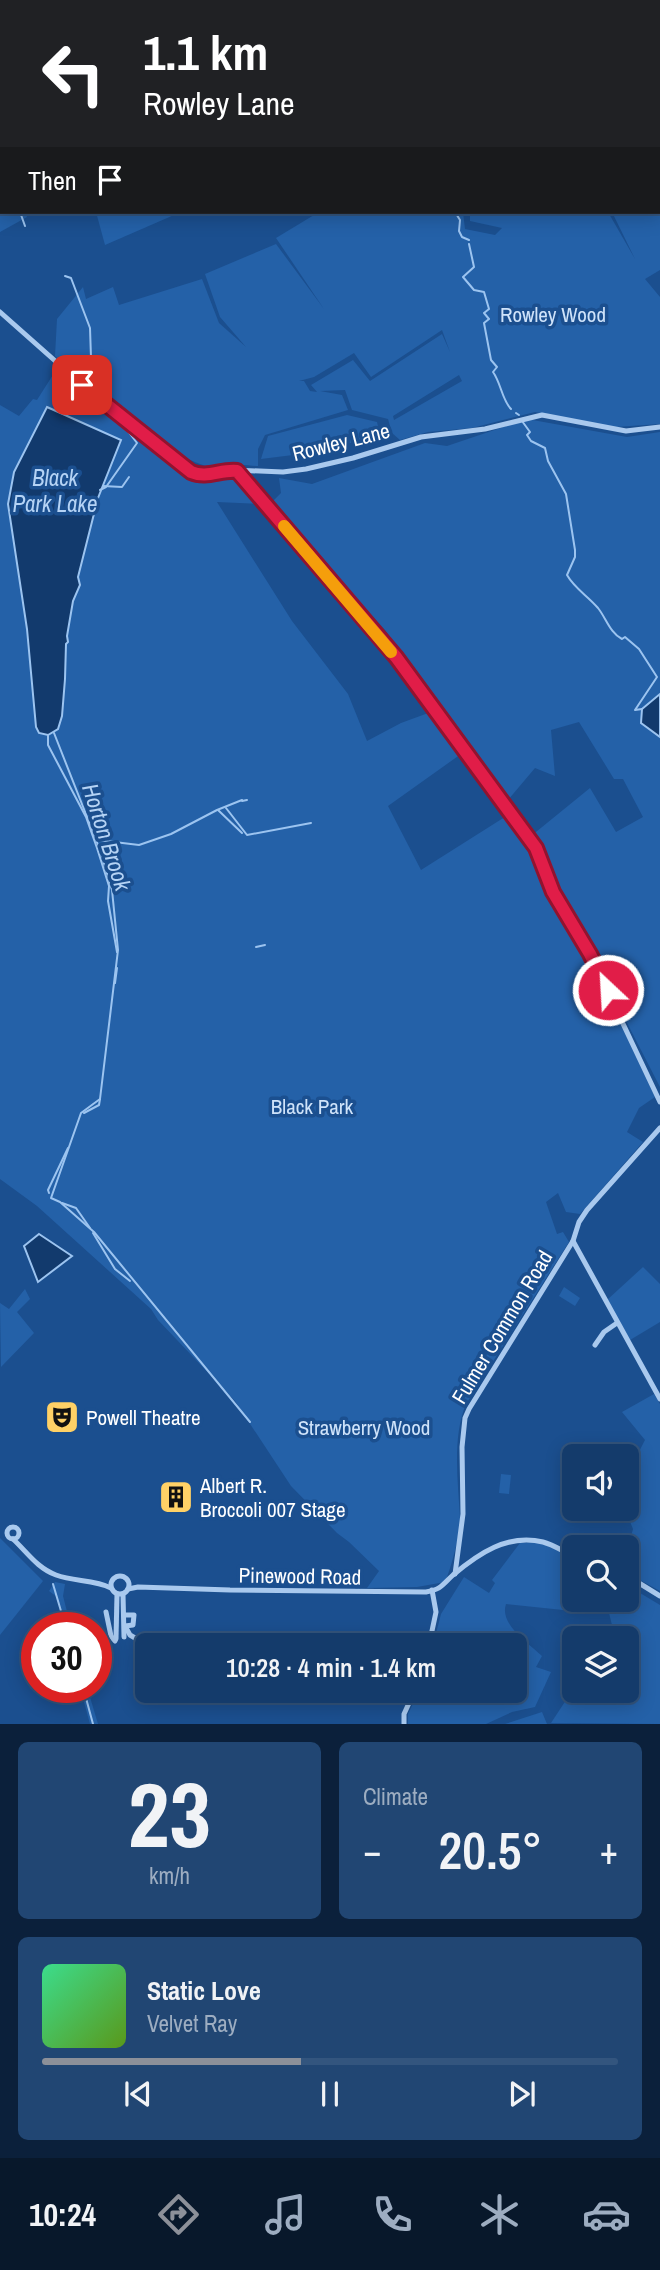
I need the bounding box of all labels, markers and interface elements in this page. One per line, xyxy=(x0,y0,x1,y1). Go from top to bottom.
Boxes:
text: 1.1 km xyxy=(143,19,268,85)
icon: left xyxy=(28,28,119,119)
text: Rowley Lane xyxy=(143,82,295,125)
icon: arrive xyxy=(91,161,129,199)
text: Then xyxy=(28,163,77,198)
park label: Rowley Wood xyxy=(500,300,606,329)
pin xyxy=(52,355,112,415)
icon: arrive xyxy=(63,366,101,404)
street label: Rowley Lane xyxy=(289,416,393,468)
water label: Black Park Lake xyxy=(13,462,97,519)
water label: Horton Brook xyxy=(75,779,139,896)
position arrow xyxy=(571,953,645,1027)
park label: Black Park xyxy=(271,1092,354,1121)
street label: Fulmer Common Road xyxy=(445,1245,559,1409)
theatre icon: Powell Theatre xyxy=(43,1398,81,1436)
place label: Powell Theatre xyxy=(86,1403,201,1432)
park label: Strawberry Wood xyxy=(298,1413,430,1442)
map controls xyxy=(562,1444,639,1703)
button: sound xyxy=(562,1444,639,1521)
place label: Albert R. Broccoli 007 Stage xyxy=(199,1471,346,1524)
building icon: Albert R. Broccoli 007 Stage xyxy=(157,1478,195,1516)
button: search xyxy=(562,1535,639,1612)
street label: Pinewood Road xyxy=(238,1560,362,1592)
speed limit sign: 30 xyxy=(21,1612,112,1703)
button: layers xyxy=(562,1626,639,1703)
text: 10:28 · 4 min · 1.4 km xyxy=(226,1650,436,1685)
text: 23 xyxy=(128,1753,211,1875)
text: Climate xyxy=(363,1781,428,1812)
text: 20.5° xyxy=(439,1815,542,1885)
text: − xyxy=(363,1825,381,1876)
text: + xyxy=(600,1825,618,1876)
text: km/h xyxy=(149,1860,190,1891)
text: Static Love xyxy=(147,1973,261,2008)
text: Velvet Ray xyxy=(147,2008,237,2039)
icon: previous xyxy=(119,2075,157,2113)
icon: pause xyxy=(311,2075,349,2113)
icon: next xyxy=(503,2075,541,2113)
icon: directions xyxy=(154,2190,203,2239)
icon: music xyxy=(261,2190,310,2239)
icon: phone xyxy=(368,2190,417,2239)
icon: climate xyxy=(475,2190,524,2239)
icon: car xyxy=(582,2190,631,2239)
text: 10:24 xyxy=(29,2193,96,2236)

